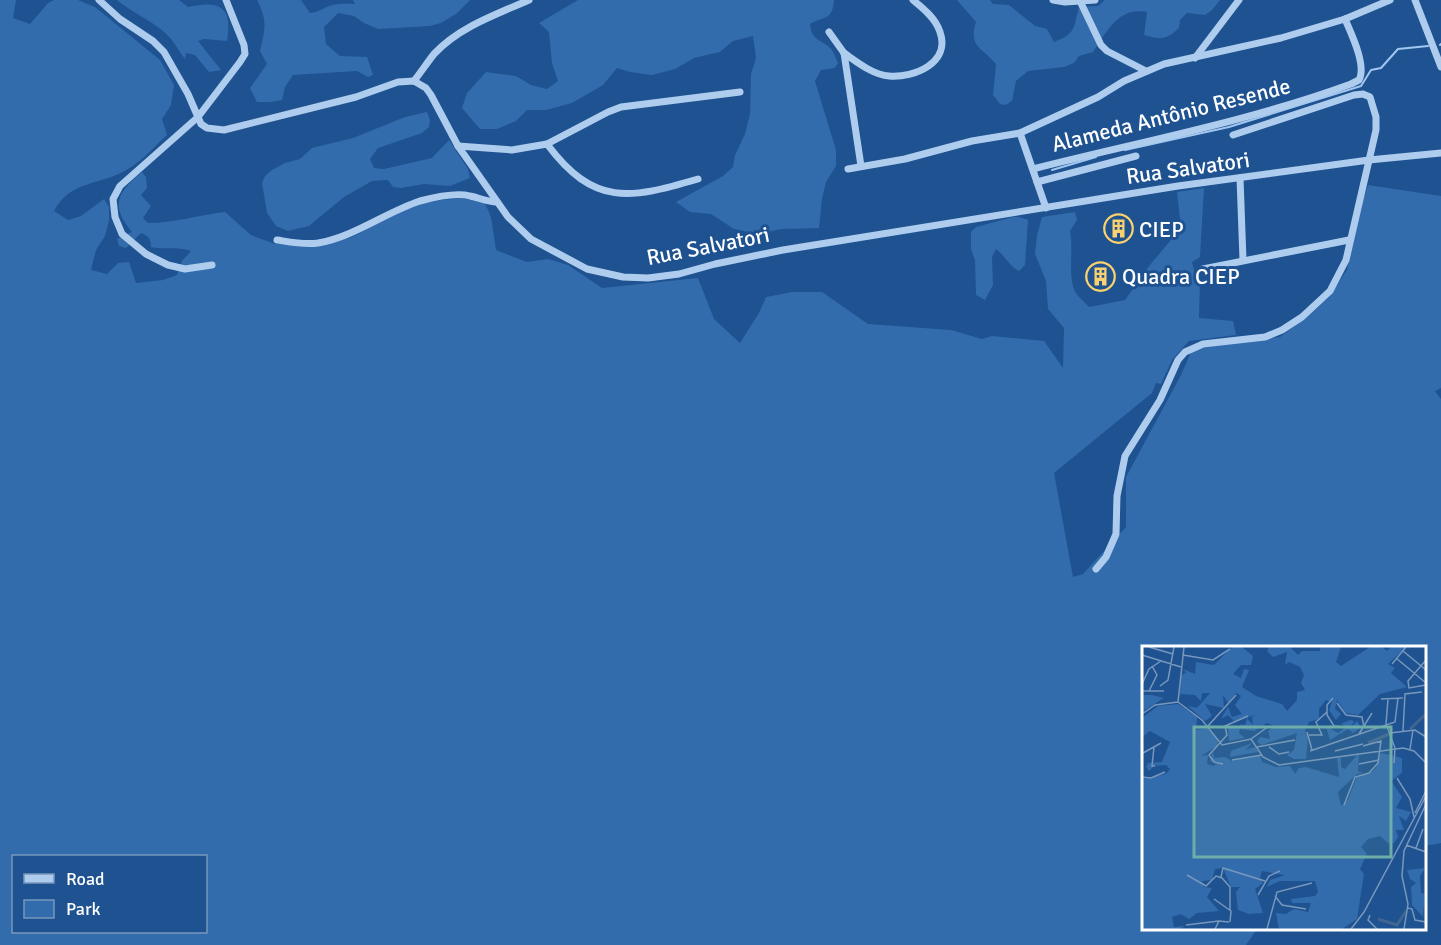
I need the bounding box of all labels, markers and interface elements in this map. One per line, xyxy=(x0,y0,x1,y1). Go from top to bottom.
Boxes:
street label: Alameda Antônio Resende xyxy=(1049,72,1293,158)
street label: Rua Salvatori xyxy=(1124,146,1252,190)
building icon: CIEP xyxy=(1102,213,1134,245)
place label: CIEP xyxy=(1139,216,1184,243)
street label: Rua Salvatori xyxy=(644,221,772,271)
building icon: Quadra CIEP xyxy=(1085,260,1117,292)
place label: Quadra CIEP xyxy=(1122,263,1240,290)
inset map xyxy=(1142,646,1426,930)
legend xyxy=(12,855,207,933)
text: Road xyxy=(66,868,105,890)
text: Park xyxy=(66,898,101,920)

